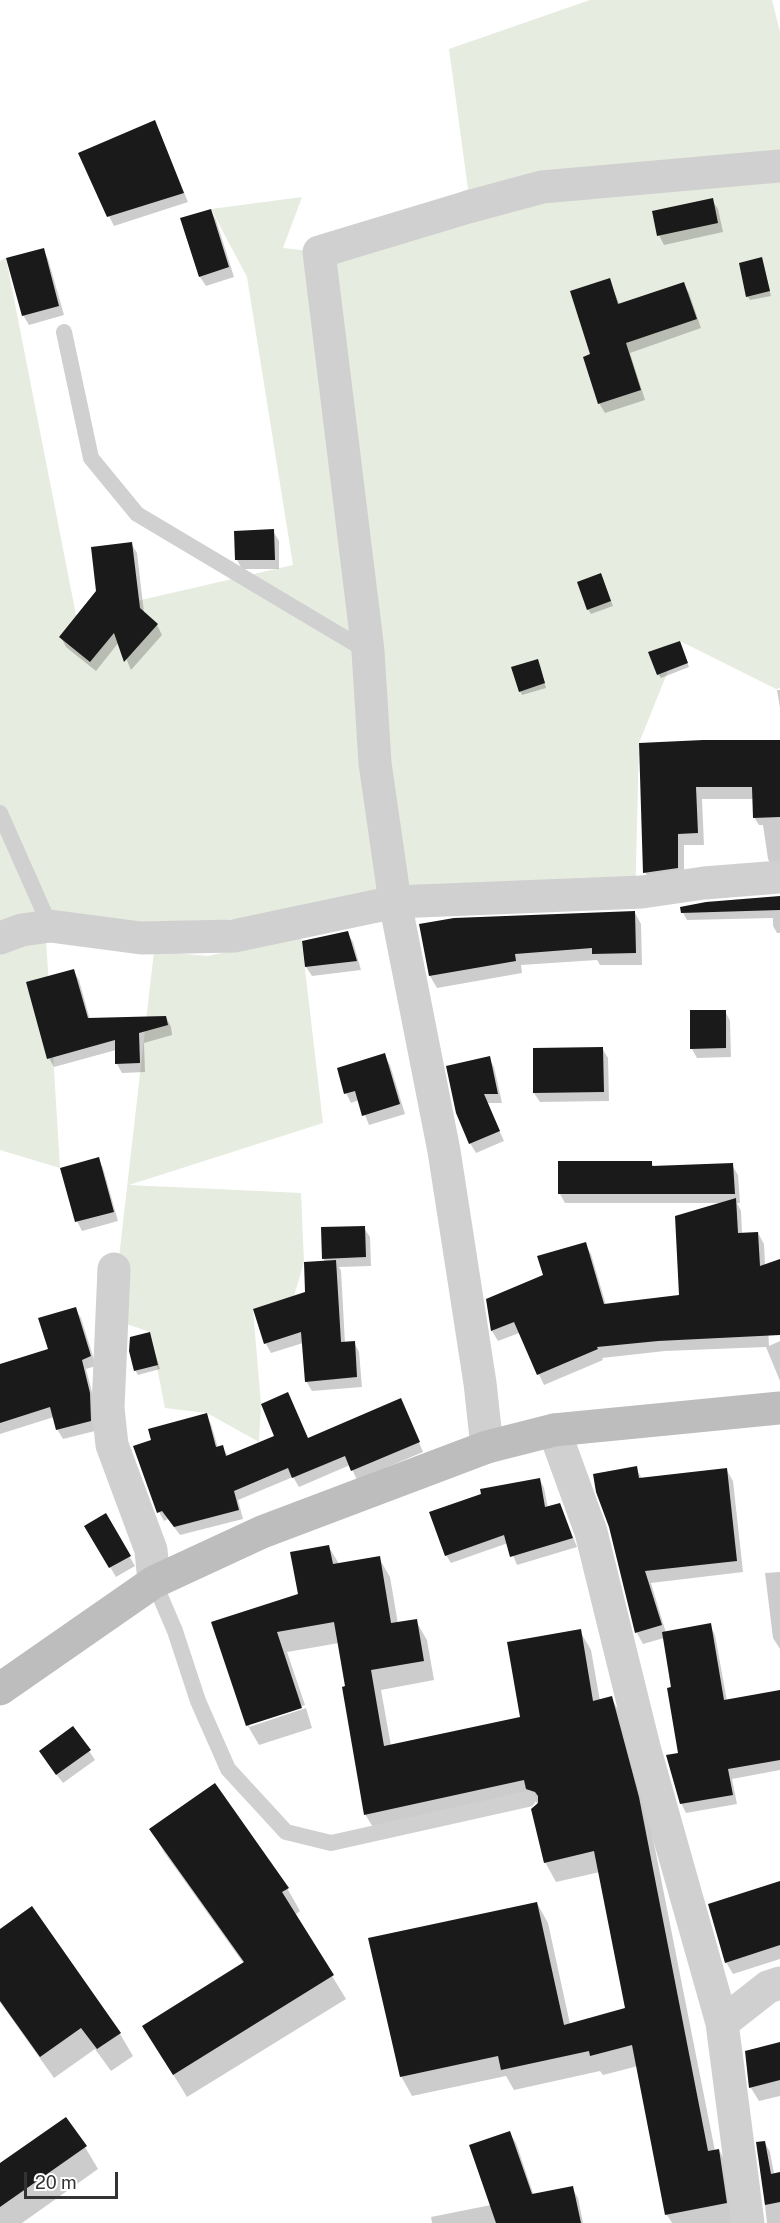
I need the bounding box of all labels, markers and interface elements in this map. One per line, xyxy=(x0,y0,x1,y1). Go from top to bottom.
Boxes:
scale bar xyxy=(27,2160,122,2198)
text: 20 m xyxy=(35,2172,77,2193)

